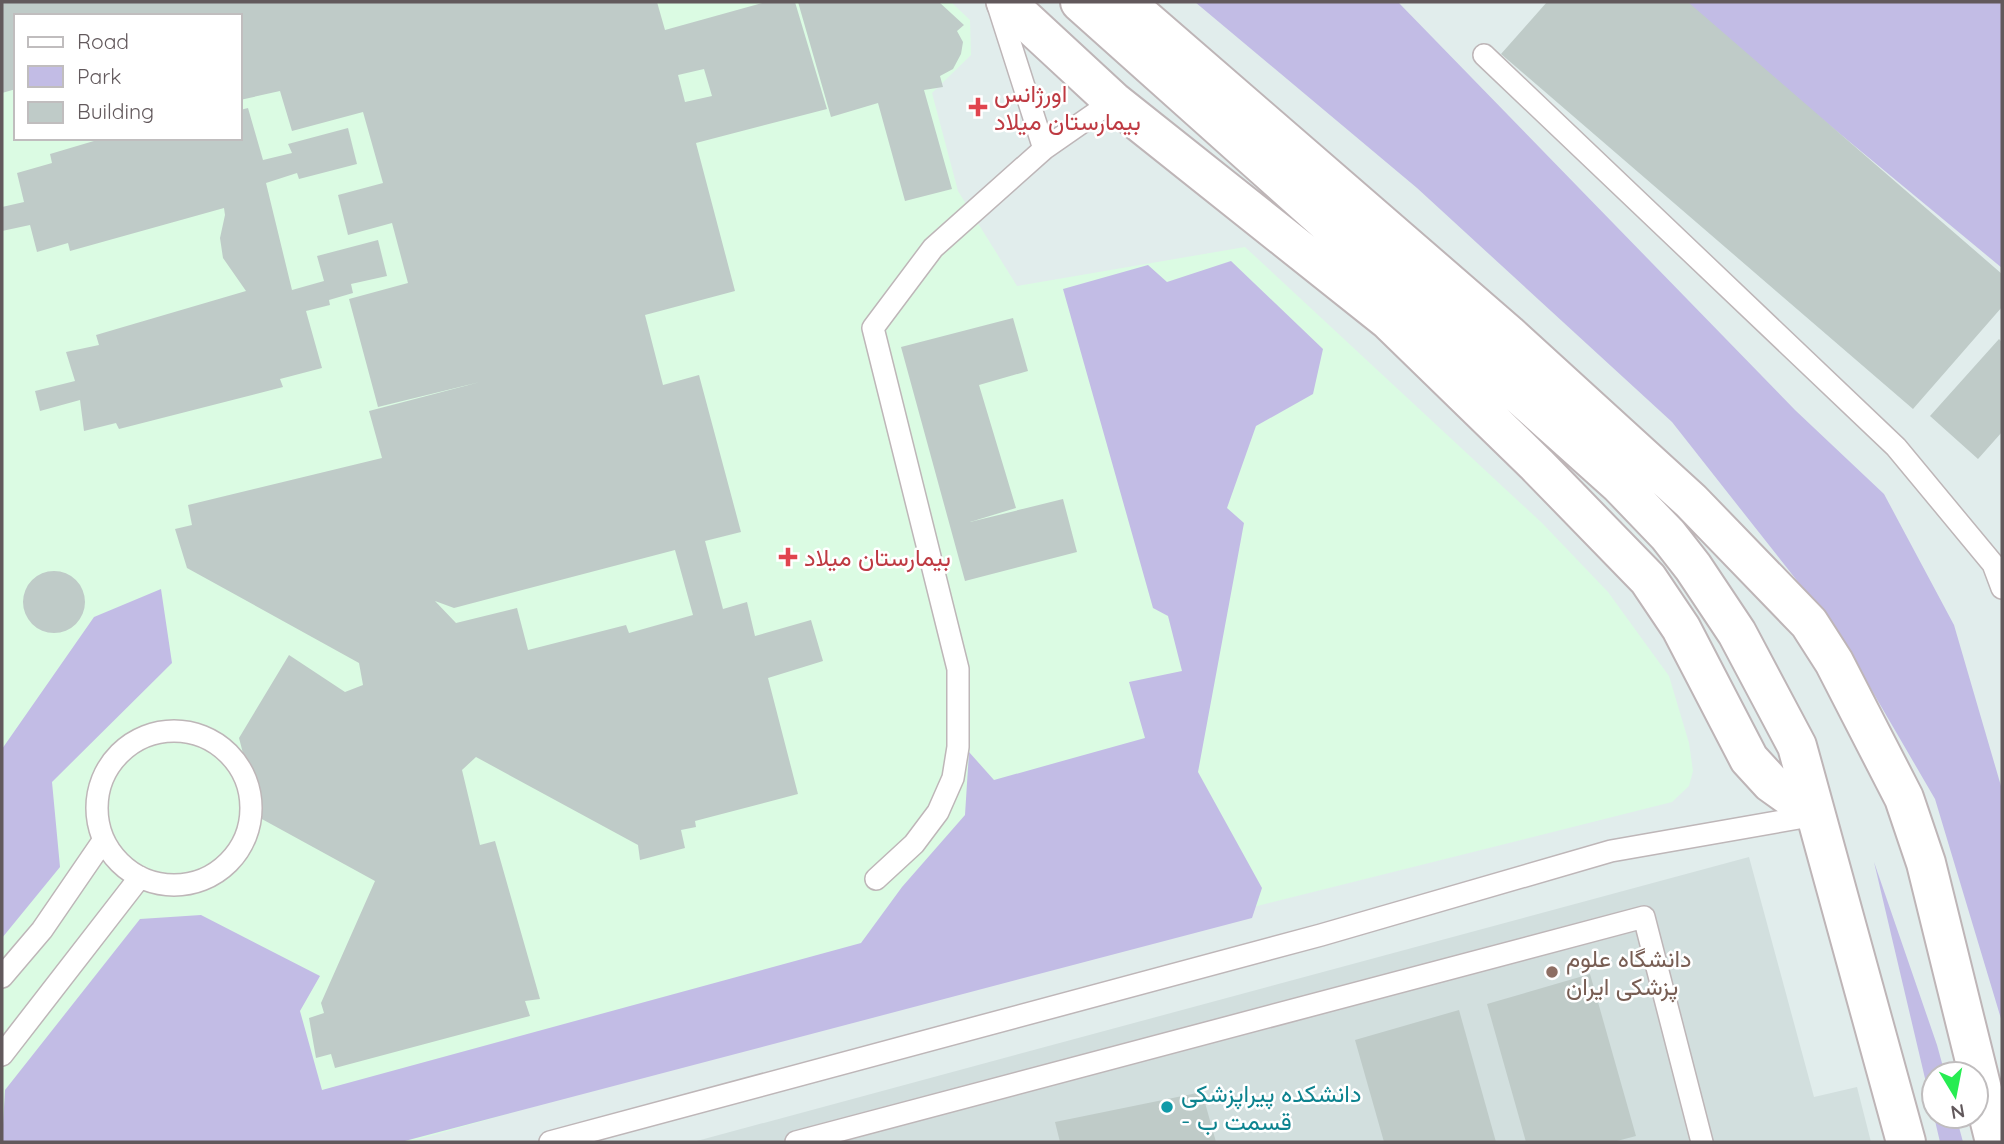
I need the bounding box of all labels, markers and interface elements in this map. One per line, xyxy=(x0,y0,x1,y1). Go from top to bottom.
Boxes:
legend xyxy=(14,14,242,140)
text: Road xyxy=(77,28,129,54)
text: Park xyxy=(77,63,121,89)
place label: اورژانس بیمارستان میلاد xyxy=(994,78,1141,137)
marker: اورژانس بیمارستان میلاد xyxy=(968,97,988,117)
text: Building xyxy=(77,98,154,124)
place label: بیمارستان میلاد xyxy=(804,542,951,573)
marker: بیمارستان میلاد xyxy=(778,547,798,567)
place label: دانشگاه علوم پزشکی ایران xyxy=(1566,943,1692,1003)
marker: دانشگاه علوم پزشکی ایران xyxy=(1544,964,1560,980)
north arrow xyxy=(1920,1060,1990,1130)
place label: دانشکده پیراپزشکی - قسمت ب xyxy=(1181,1078,1361,1136)
marker: دانشکده پیراپزشکی - قسمت ب xyxy=(1159,1099,1175,1115)
text: N xyxy=(1949,1099,1967,1125)

